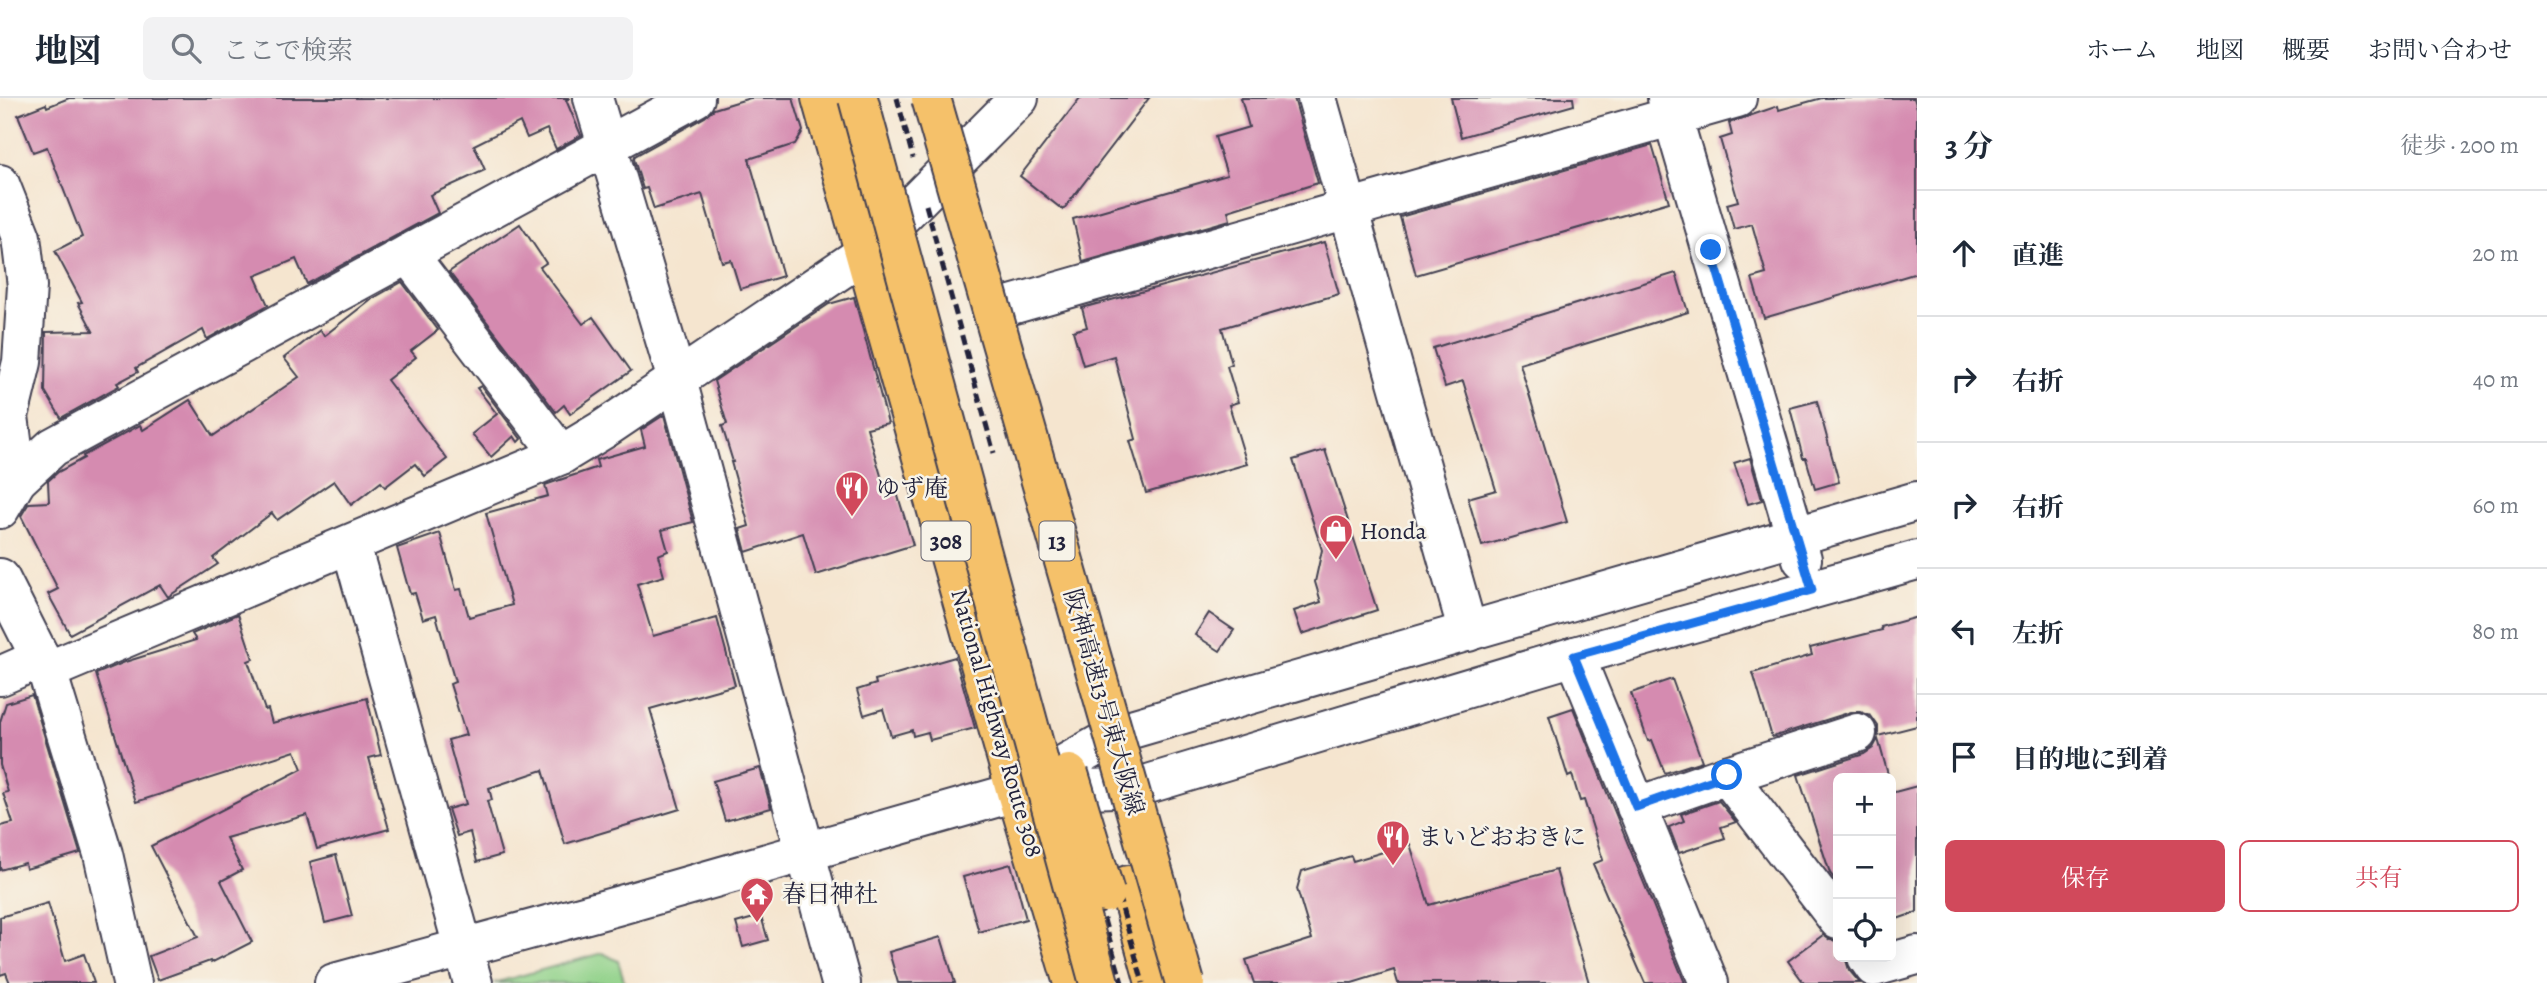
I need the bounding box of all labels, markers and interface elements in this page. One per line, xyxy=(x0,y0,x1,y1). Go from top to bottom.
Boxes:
search box xyxy=(143,17,633,80)
text: 地図 xyxy=(35,28,101,73)
icon: search xyxy=(167,29,205,67)
text: ここで検索 xyxy=(223,33,353,68)
text: ホーム xyxy=(2086,34,2158,66)
text: 地図 xyxy=(2196,34,2244,66)
text: 概要 xyxy=(2282,34,2330,66)
text: お問い合わせ xyxy=(2368,34,2512,66)
text: 3 分 xyxy=(1945,126,1993,166)
text: 徒歩 · 200 m xyxy=(2400,130,2519,161)
route end xyxy=(1695,234,1726,265)
icon: ahead xyxy=(1945,234,1983,272)
text: 直進 xyxy=(2012,238,2064,273)
text: 20 m xyxy=(2472,238,2519,269)
icon: right xyxy=(1945,360,1983,398)
text: 右折 xyxy=(2012,364,2064,399)
text: 40 m xyxy=(2473,364,2519,395)
restaurant icon: ゆず庵 xyxy=(833,469,871,518)
place label: ゆず庵 xyxy=(876,472,948,504)
icon: right xyxy=(1945,486,1983,524)
text: 右折 xyxy=(2012,490,2064,525)
text: 60 m xyxy=(2472,490,2519,521)
shop icon: Honda xyxy=(1317,512,1355,561)
place label: Honda xyxy=(1360,515,1428,547)
road number: 308 xyxy=(922,522,970,560)
road number: 13 xyxy=(1040,522,1074,560)
street label: National Highway Route 308 xyxy=(943,585,1051,861)
street label: 阪神高速13号東大阪線 xyxy=(1056,585,1152,819)
icon: left xyxy=(1945,612,1983,650)
text: 左折 xyxy=(2012,616,2064,651)
text: 80 m xyxy=(2472,616,2519,647)
icon: arrive xyxy=(1945,738,1983,776)
text: 目的地に到着 xyxy=(2012,742,2168,777)
route start xyxy=(1711,759,1742,790)
map controls xyxy=(1833,773,1896,962)
button: + xyxy=(1833,773,1896,836)
restaurant icon: まいどおおきに xyxy=(1374,818,1412,867)
place label: まいどおおきに xyxy=(1418,821,1586,853)
button: − xyxy=(1833,836,1896,899)
button: 保存 xyxy=(1945,840,2225,912)
button: 共有 xyxy=(2239,840,2519,912)
temple icon: 春日神社 xyxy=(738,875,776,924)
place label: 春日神社 xyxy=(782,878,878,910)
button: locate xyxy=(1833,899,1896,962)

